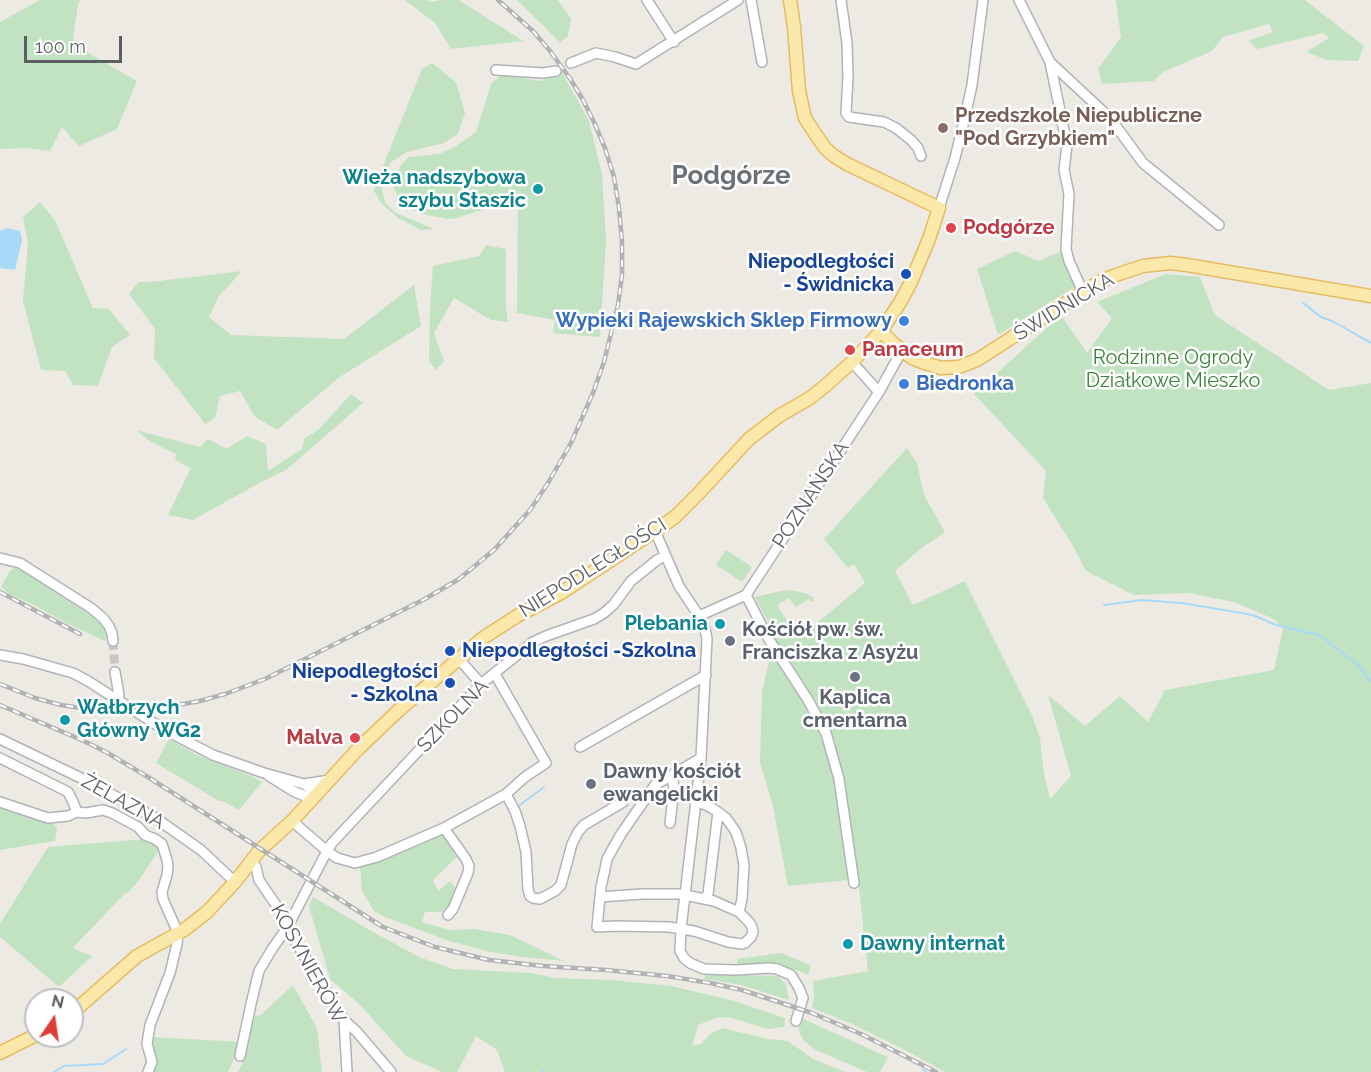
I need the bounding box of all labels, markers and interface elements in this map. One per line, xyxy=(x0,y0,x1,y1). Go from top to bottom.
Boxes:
scale bar xyxy=(27,24,124,62)
text: 100 m xyxy=(35,36,86,57)
place label: Przedszkole Niepubliczne "Pod Grzybkiem" xyxy=(955,104,1202,151)
marker: Przedszkole Niepubliczne "Pod Grzybkiem" xyxy=(936,121,950,135)
district label: Podgórze xyxy=(672,160,790,192)
place label: Wieża nadszybowa szybu Staszic xyxy=(342,166,526,213)
marker: Wieża nadszybowa szybu Staszic xyxy=(531,182,545,196)
place label: Podgórze xyxy=(963,216,1054,240)
marker: Podgórze xyxy=(944,221,958,235)
place label: Niepodległości - Świdnicka xyxy=(748,250,894,297)
marker: Niepodległości - Świdnicka xyxy=(899,267,913,281)
street label: ŚWIDNICKA xyxy=(1010,268,1118,346)
place label: Wypieki Rajewskich Sklep Firmowy xyxy=(555,309,892,333)
marker: Wypieki Rajewskich Sklep Firmowy xyxy=(897,314,911,328)
place label: Panaceum xyxy=(862,338,964,362)
marker: Panaceum xyxy=(843,343,857,357)
park label: Rodzinne Ogrody Działkowe Mieszko xyxy=(1086,346,1260,393)
place label: Biedronka xyxy=(916,372,1014,396)
marker: Biedronka xyxy=(897,377,911,391)
street label: POZNAŃSKA xyxy=(768,437,854,553)
street label: NIEPODLEGŁOŚCI xyxy=(515,513,671,623)
place label: Plebania xyxy=(624,612,708,636)
marker: Plebania xyxy=(713,617,727,631)
place label: Kościół pw. św. Franciszka z Asyżu xyxy=(742,618,918,665)
marker: Kościół pw. św. Franciszka z Asyżu xyxy=(723,634,737,648)
place label: Niepodległości -Szkolna xyxy=(462,639,696,663)
marker: Niepodległości -Szkolna xyxy=(443,644,457,658)
place label: Niepodległości - Szkolna xyxy=(292,660,438,707)
marker: Kaplica cmentarna xyxy=(848,670,862,684)
street label: SZKOLNA xyxy=(412,674,494,758)
marker: Niepodległości - Szkolna xyxy=(443,676,457,690)
place label: Kaplica cmentarna xyxy=(803,686,907,733)
place label: Wałbrzych Główny WG2 xyxy=(77,696,201,743)
marker: Wałbrzych Główny WG2 xyxy=(58,713,72,727)
place label: Malva xyxy=(286,726,343,750)
marker: Malva xyxy=(348,731,362,745)
place label: Dawny kościół ewangelicki xyxy=(603,760,741,807)
street label: ŻELAZNA xyxy=(77,769,169,835)
marker: Dawny kościół ewangelicki xyxy=(584,777,598,791)
street label: KOSYNIERÓW xyxy=(265,900,351,1028)
place label: Dawny internat xyxy=(860,932,1005,956)
marker: Dawny internat xyxy=(841,937,855,951)
north arrow xyxy=(24,988,84,1048)
text: N xyxy=(50,991,66,1013)

